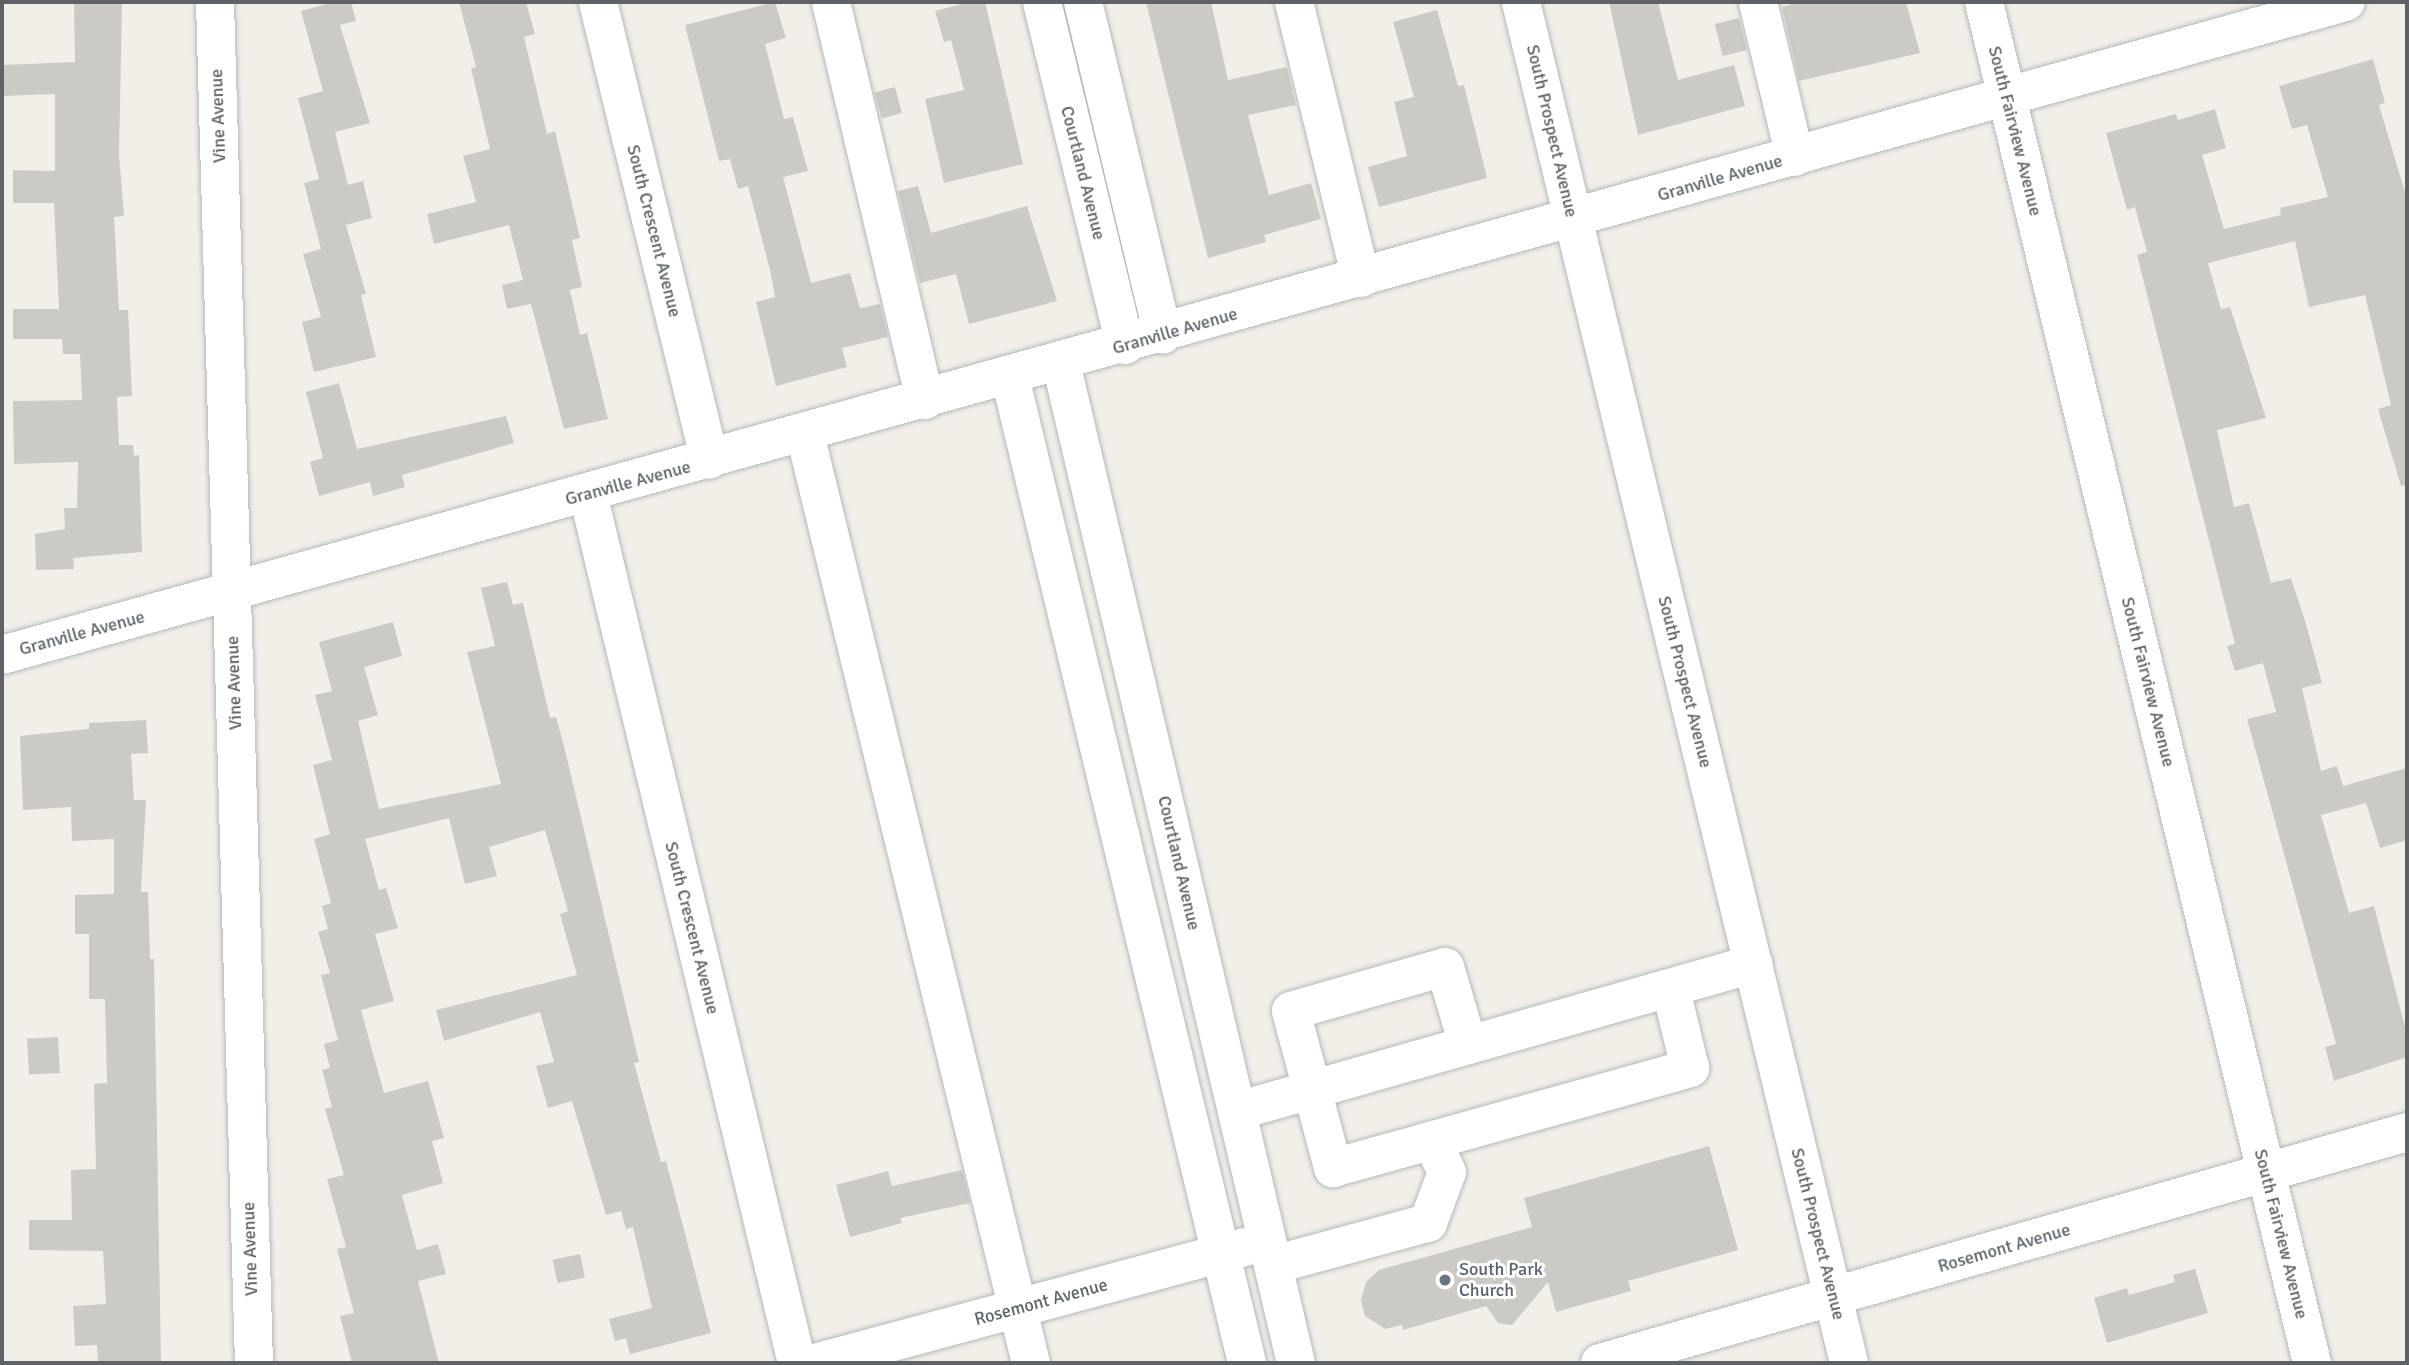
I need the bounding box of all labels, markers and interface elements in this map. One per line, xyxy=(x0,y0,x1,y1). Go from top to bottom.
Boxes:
street label: South Prospect Avenue xyxy=(1522,43,1582,219)
street label: South Fairview Avenue xyxy=(1983,44,2047,218)
street label: Vine Avenue xyxy=(206,68,230,164)
street label: Courtland Avenue xyxy=(1056,104,1110,242)
street label: South Crescent Avenue xyxy=(622,142,686,320)
street label: Granville Avenue xyxy=(1655,150,1785,206)
street label: Granville Avenue xyxy=(1110,303,1240,359)
street label: Granville Avenue xyxy=(563,456,693,510)
street label: South Prospect Avenue xyxy=(1653,594,1717,770)
street label: South Fairview Avenue xyxy=(2116,595,2180,769)
street label: Granville Avenue xyxy=(17,606,147,660)
street label: Vine Avenue xyxy=(222,635,246,731)
street label: Courtland Avenue xyxy=(1153,794,1205,932)
street label: South Crescent Avenue xyxy=(660,839,724,1017)
street label: South Prospect Avenue xyxy=(1786,1146,1850,1322)
street label: South Fairview Avenue xyxy=(2249,1147,2313,1321)
street label: Vine Avenue xyxy=(238,1201,262,1297)
street label: Rosemont Avenue xyxy=(1935,1219,2073,1277)
place label: South Park Church xyxy=(1459,1259,1543,1302)
marker: South Park Church xyxy=(1437,1272,1453,1288)
street label: Rosemont Avenue xyxy=(972,1274,1110,1330)

